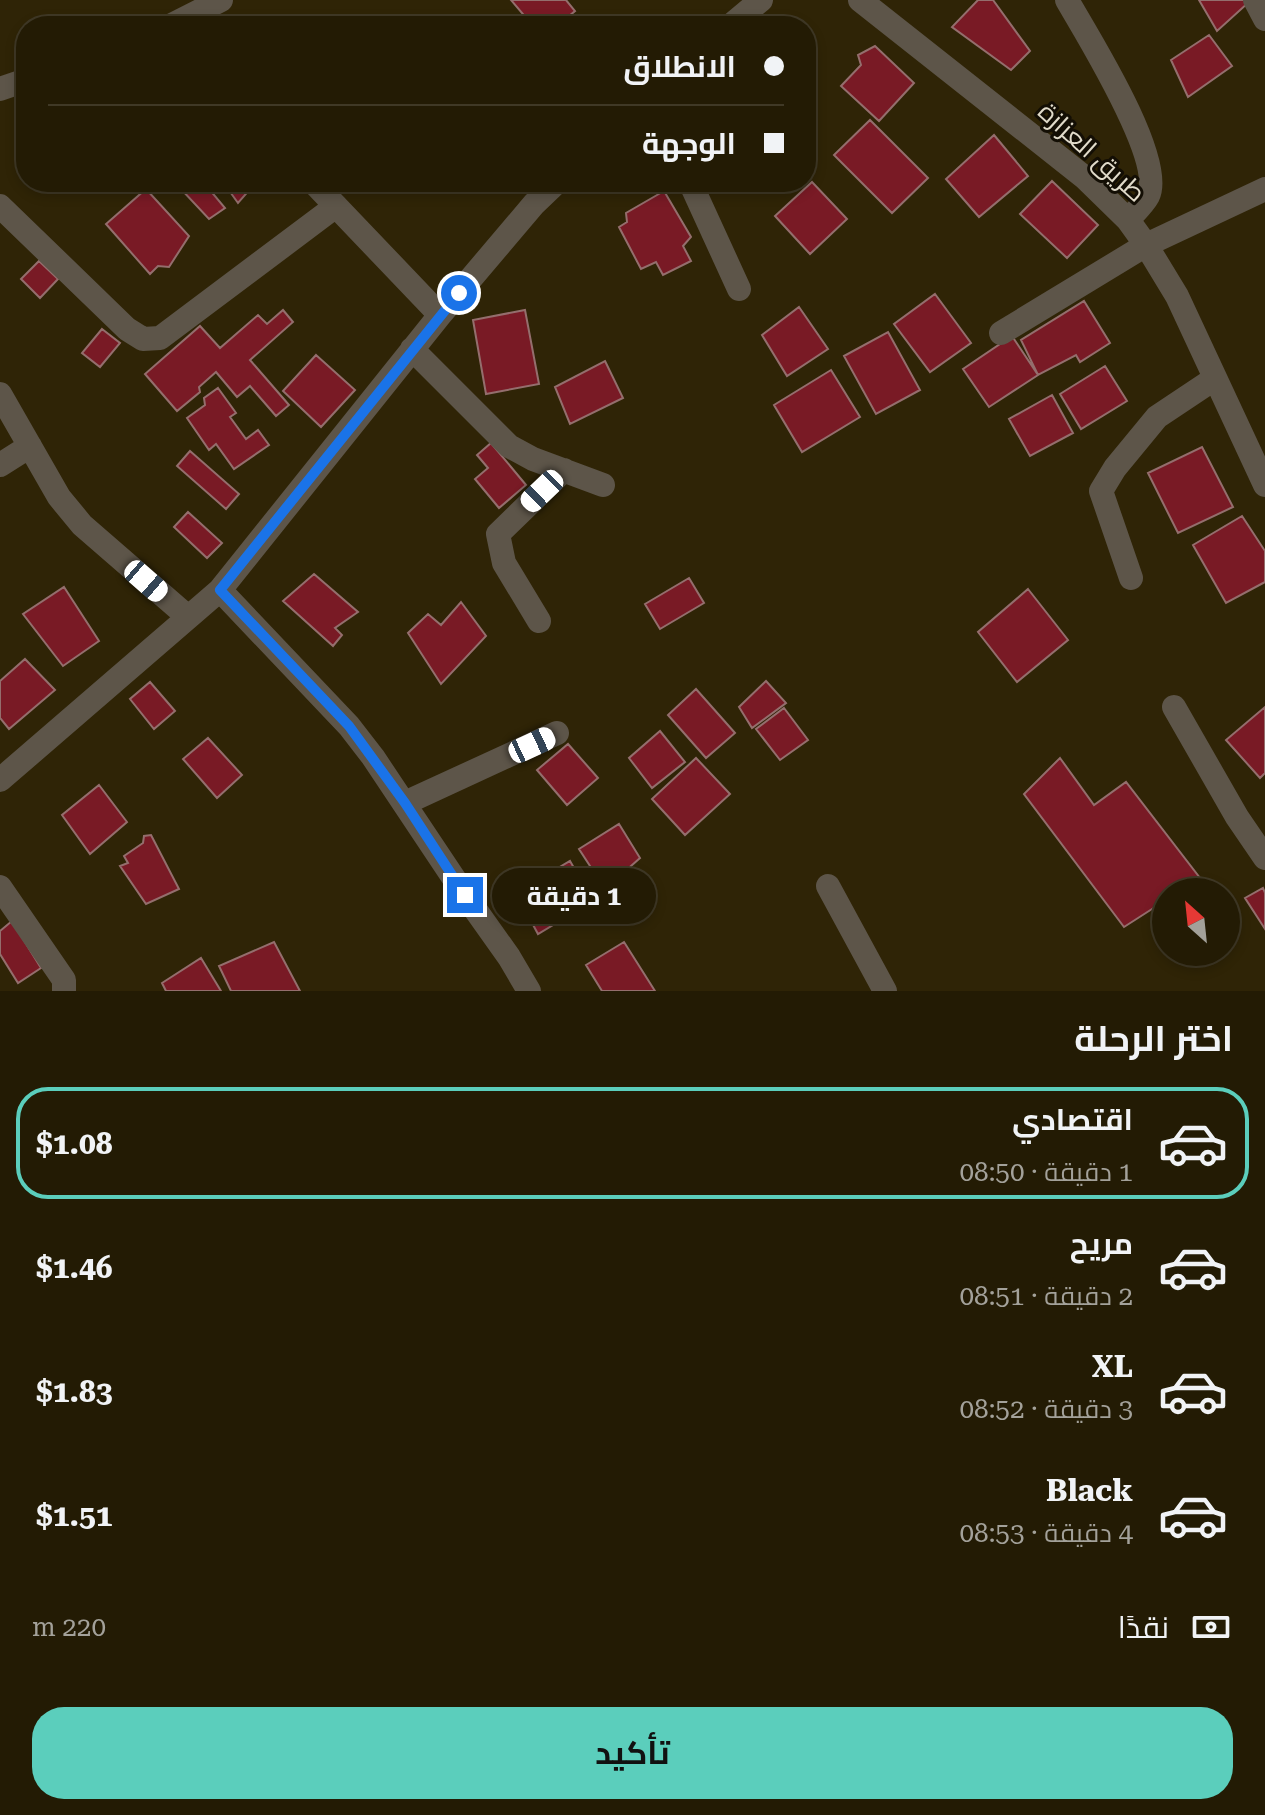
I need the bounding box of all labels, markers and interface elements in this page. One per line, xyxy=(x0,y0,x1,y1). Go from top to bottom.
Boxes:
text: الانطلاق xyxy=(623,49,736,84)
street label: طريق العزازة xyxy=(1032,96,1152,209)
text: الوجهة xyxy=(642,126,736,161)
route start xyxy=(441,275,477,311)
car xyxy=(516,466,568,516)
car xyxy=(120,556,172,606)
car xyxy=(505,724,559,766)
callout: 1 دقيقة xyxy=(493,867,657,923)
route end xyxy=(447,877,483,913)
north arrow xyxy=(1152,878,1240,966)
map controls xyxy=(1152,878,1240,966)
text: 1 دقيقة xyxy=(527,881,621,911)
text: اختر الرحلة xyxy=(1074,1018,1233,1060)
text: اقتصادي xyxy=(1012,1102,1133,1137)
icon: car xyxy=(1157,1107,1229,1179)
text: $1.08 xyxy=(36,1126,113,1161)
text: 1 دقيقة · 08:50 xyxy=(960,1157,1133,1187)
text: مريح xyxy=(1070,1226,1133,1261)
icon: car xyxy=(1157,1231,1229,1303)
text: $1.46 xyxy=(36,1250,113,1285)
text: 2 دقيقة · 08:51 xyxy=(960,1281,1133,1311)
text: XL xyxy=(1092,1349,1133,1384)
icon: car xyxy=(1157,1355,1229,1427)
text: $1.83 xyxy=(36,1374,113,1409)
text: 3 دقيقة · 08:52 xyxy=(960,1394,1133,1424)
text: Black xyxy=(1046,1473,1133,1508)
icon: car xyxy=(1157,1479,1229,1551)
text: $1.51 xyxy=(36,1498,113,1533)
text: 4 دقيقة · 08:53 xyxy=(960,1518,1133,1548)
icon: cash xyxy=(1189,1605,1233,1649)
text: نقدًا xyxy=(1118,1610,1169,1645)
text: 220 m xyxy=(32,1612,106,1642)
button: تأكيد xyxy=(32,1707,1233,1799)

